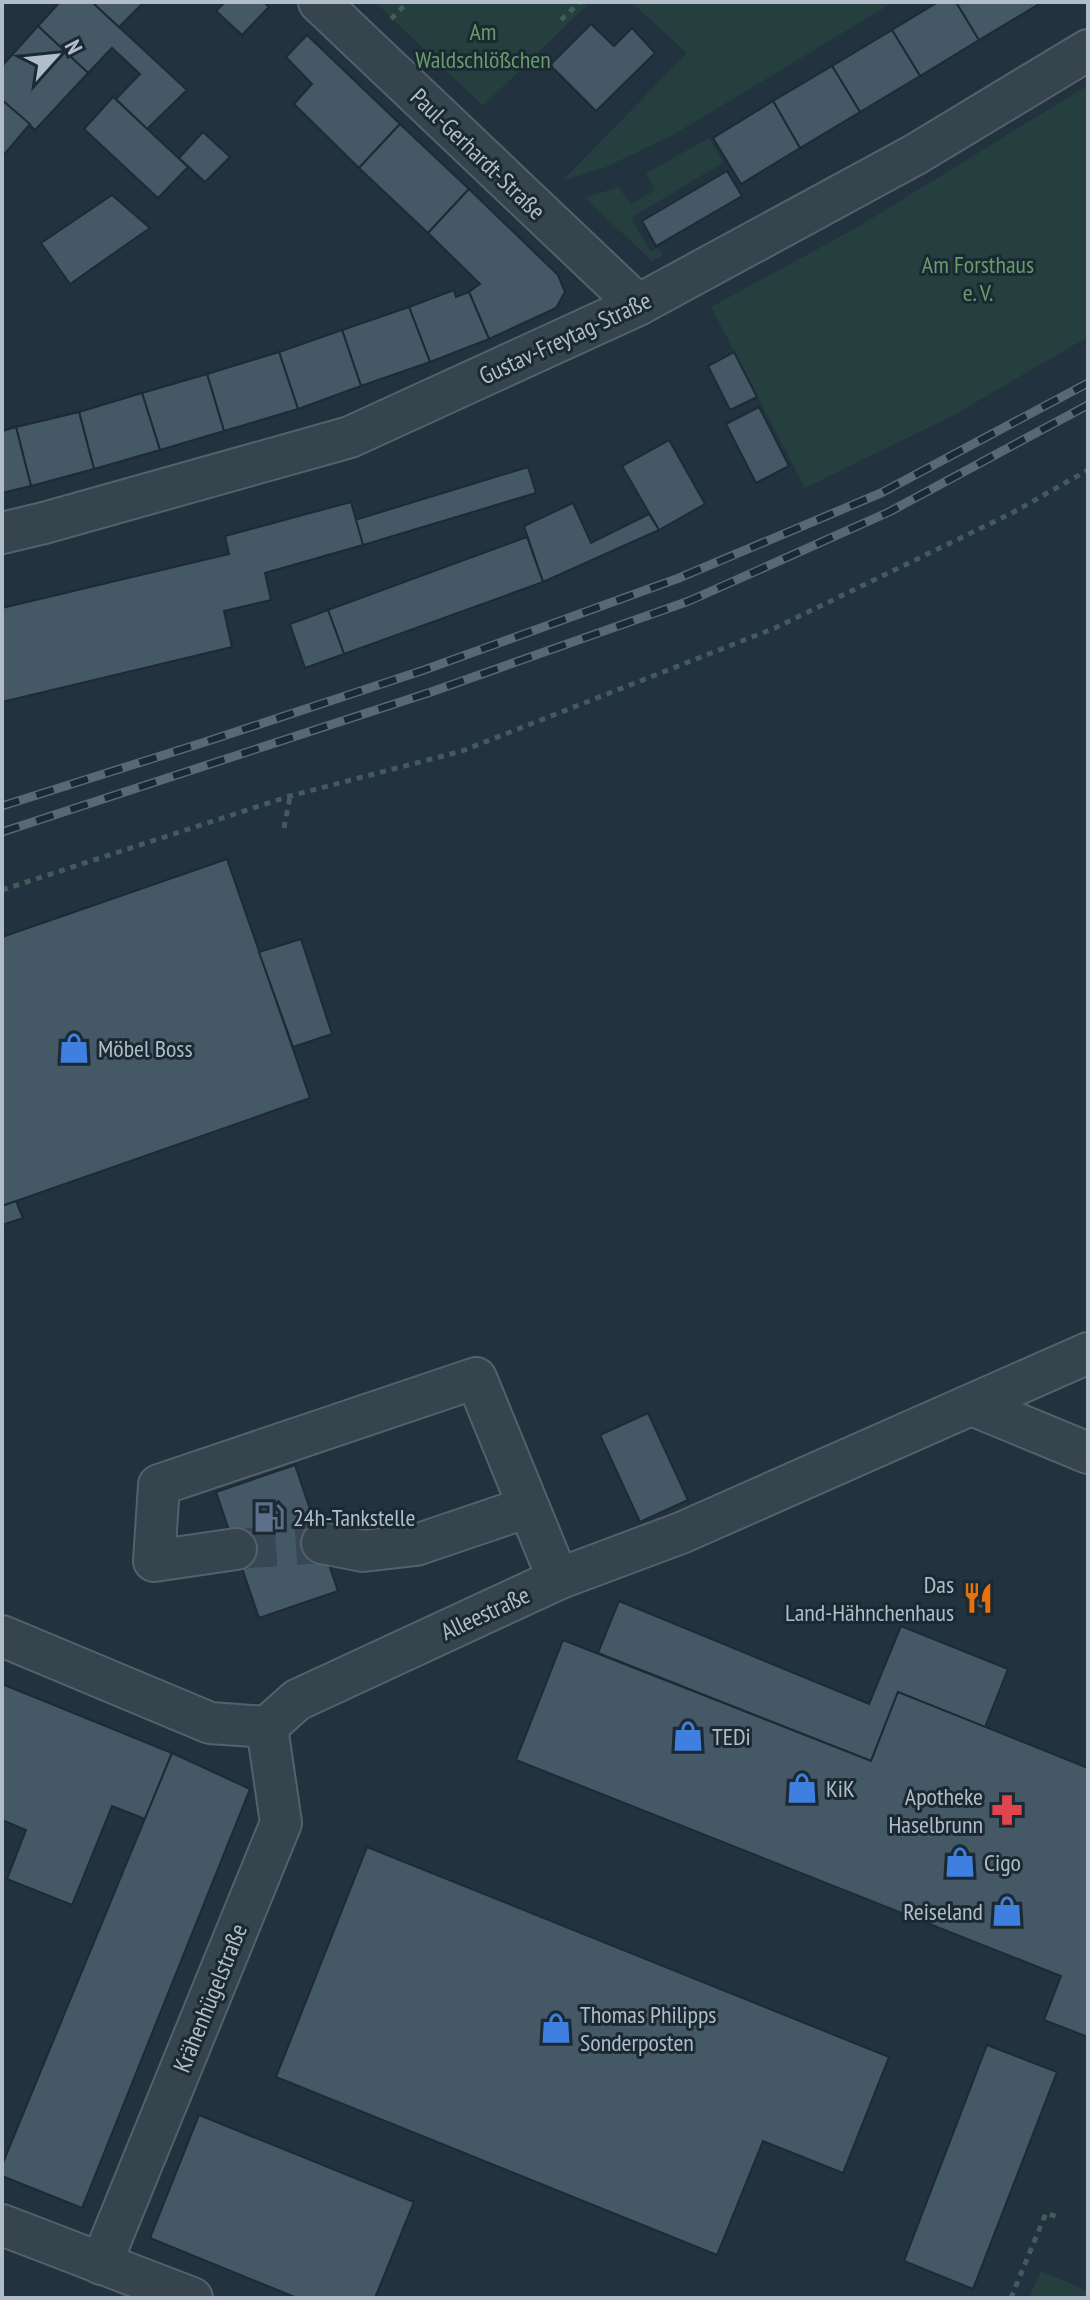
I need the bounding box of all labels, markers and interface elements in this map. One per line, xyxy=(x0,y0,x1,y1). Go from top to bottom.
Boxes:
north arrow xyxy=(16,16,96,96)
park label: Am Waldschlößchen xyxy=(415,16,551,75)
text: N xyxy=(59,35,89,59)
street label: Paul-Gerhardt-Straße xyxy=(404,82,552,226)
park label: Am Forsthaus e. V. xyxy=(922,249,1034,308)
street label: Gustav-Freytag-Straße xyxy=(474,285,656,391)
shop icon: Möbel Boss xyxy=(57,1031,91,1065)
place label: Möbel Boss xyxy=(98,1033,193,1064)
fuel station icon: 24h-Tankstelle xyxy=(252,1500,286,1534)
place label: 24h-Tankstelle xyxy=(293,1502,415,1533)
place label: Das Land-Hähnchenhaus xyxy=(785,1569,954,1628)
street label: Alleestraße xyxy=(436,1579,534,1647)
restaurant icon: Das Land-Hähnchenhaus xyxy=(961,1581,995,1615)
shop icon: TEDi xyxy=(671,1719,705,1753)
place label: TEDi xyxy=(712,1721,751,1752)
shop icon: KiK xyxy=(785,1771,819,1805)
place label: KiK xyxy=(826,1773,855,1804)
place label: Apotheke Haselbrunn xyxy=(888,1781,983,1840)
pharmacy icon: Apotheke Haselbrunn xyxy=(990,1793,1024,1827)
shop icon: Cigo xyxy=(943,1845,977,1879)
place label: Cigo xyxy=(984,1847,1021,1878)
shop icon: Reiseland xyxy=(990,1894,1024,1928)
place label: Reiseland xyxy=(903,1896,983,1927)
street label: Krähenhügelstraße xyxy=(166,1919,254,2077)
place label: Thomas Philipps Sonderposten xyxy=(580,1999,716,2058)
shop icon: Thomas Philipps Sonderposten xyxy=(539,2011,573,2045)

